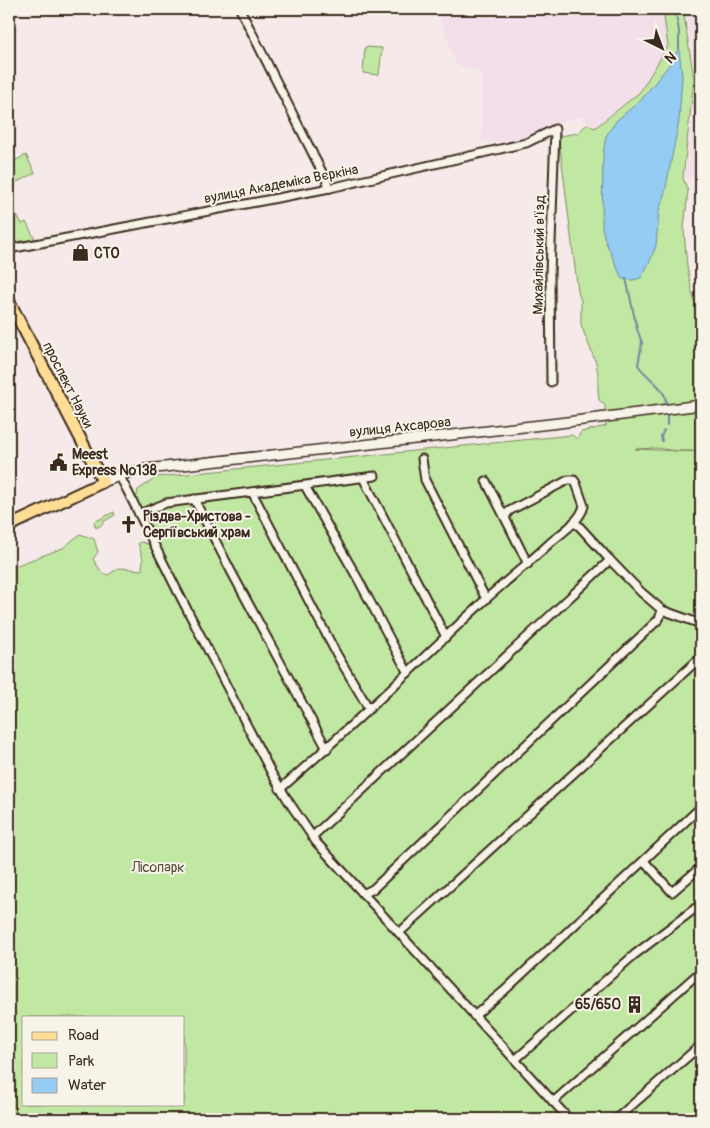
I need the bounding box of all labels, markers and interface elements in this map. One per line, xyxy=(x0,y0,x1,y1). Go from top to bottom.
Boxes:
north arrow xyxy=(638,22,688,72)
text: N xyxy=(661,48,680,67)
street label: вулиця Академіка Вєркіна xyxy=(202,161,360,207)
street label: Михайлівський в'їзд xyxy=(529,194,549,315)
shop icon: СТО xyxy=(70,243,90,263)
place label: СТО xyxy=(94,245,119,262)
street label: проспект Науки xyxy=(39,339,97,431)
street label: вулиця Ахсарова xyxy=(348,413,452,441)
place label: Meest Express №138 xyxy=(72,446,157,479)
public building icon: Meest Express №138 xyxy=(48,452,68,472)
place label: Різдва-Христова - Сергіївський храм xyxy=(143,508,251,541)
church icon: Різдва-Христова - Сергіївський храм xyxy=(119,514,139,534)
park label: Лісопарк xyxy=(131,859,185,876)
building icon: 65/650 xyxy=(625,994,645,1014)
place label: 65/650 xyxy=(575,996,621,1013)
legend xyxy=(22,1016,185,1106)
text: Road xyxy=(68,1026,99,1045)
text: Park xyxy=(68,1052,95,1071)
text: Water xyxy=(68,1076,107,1095)

